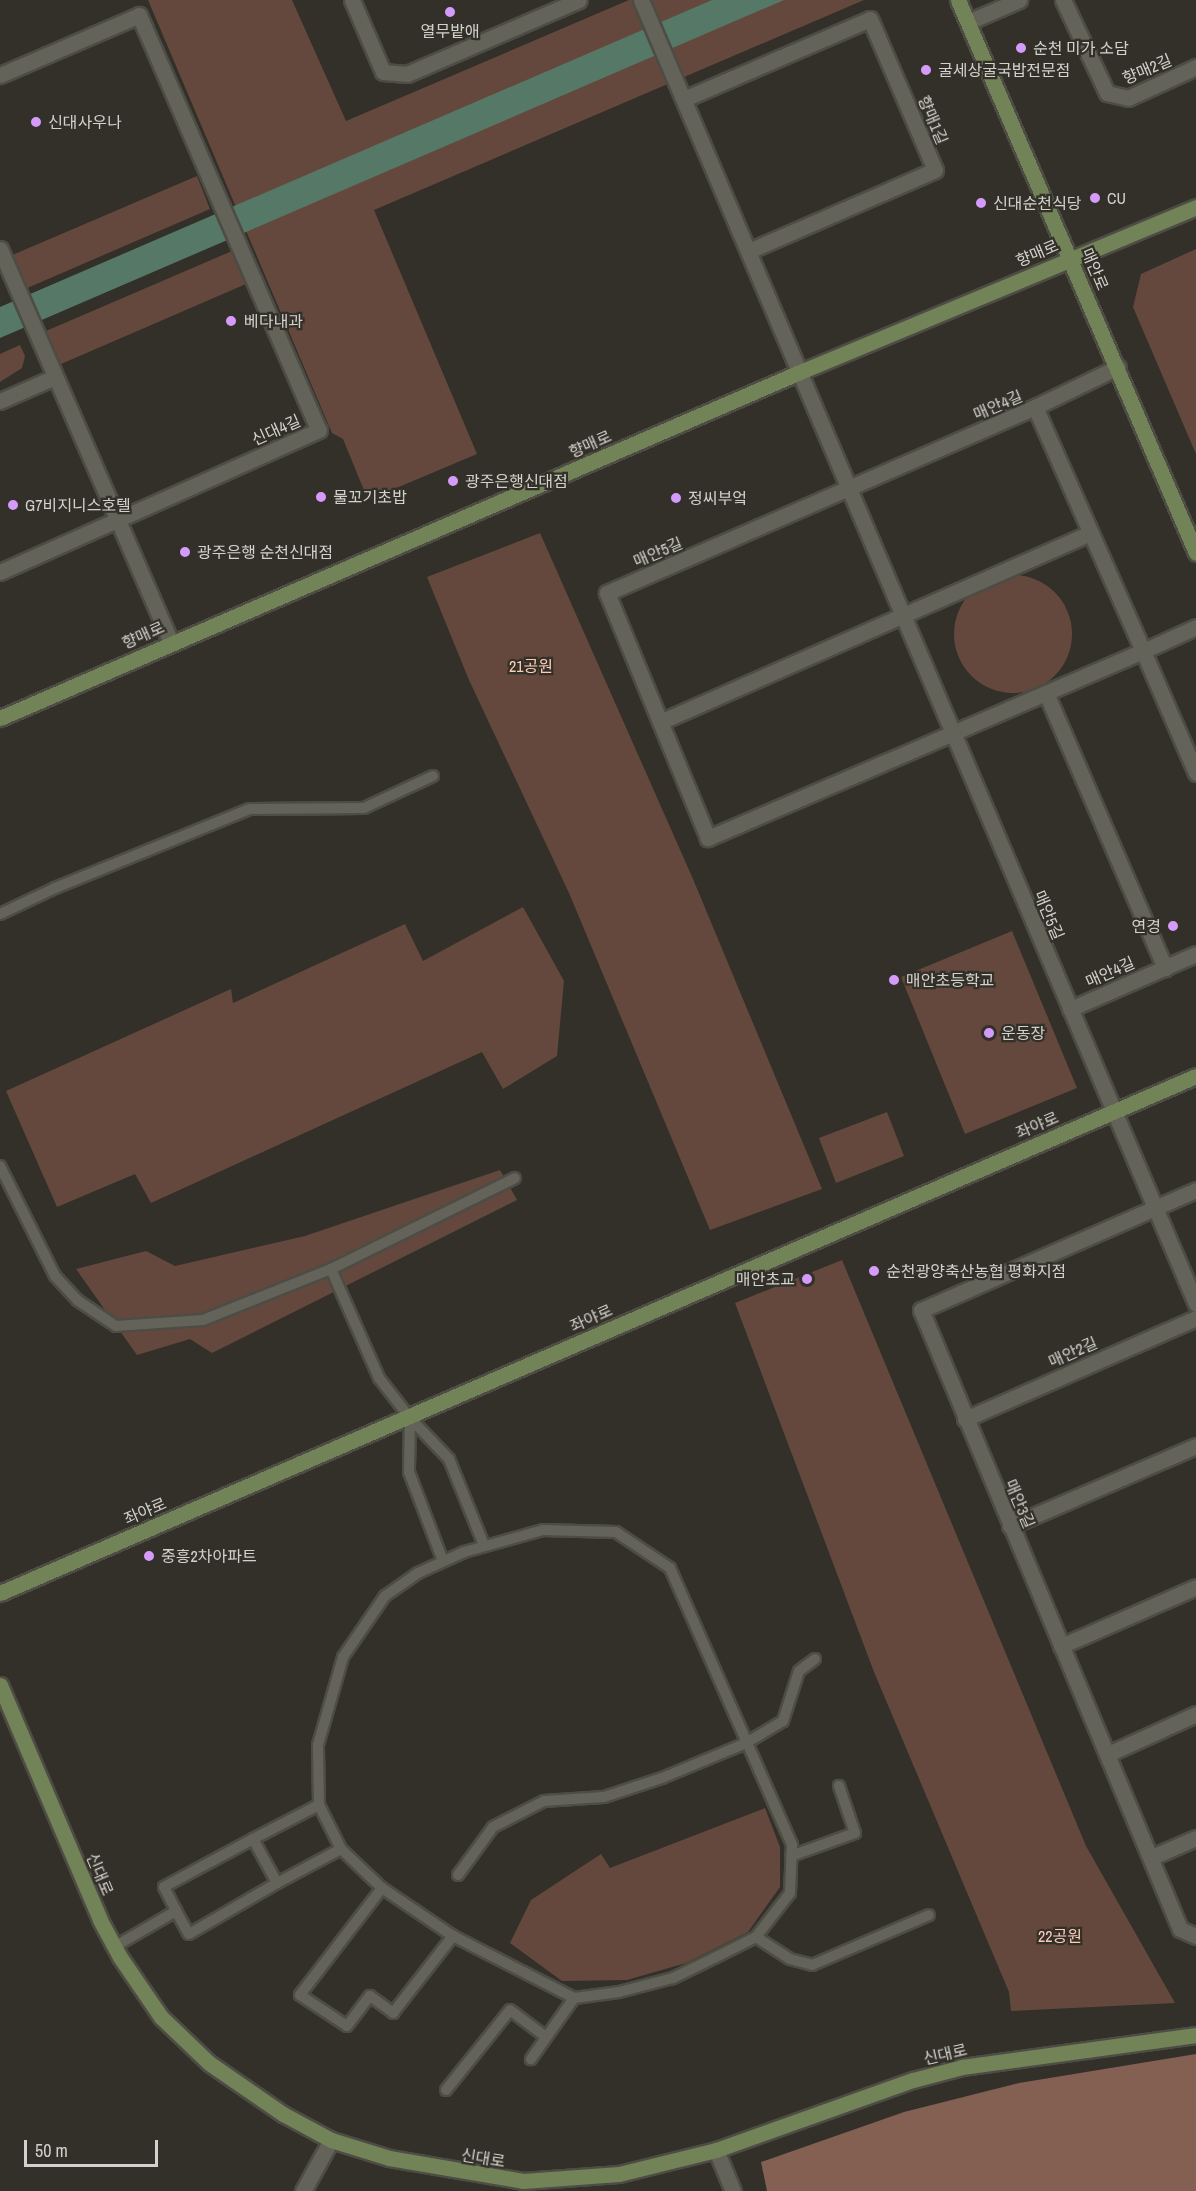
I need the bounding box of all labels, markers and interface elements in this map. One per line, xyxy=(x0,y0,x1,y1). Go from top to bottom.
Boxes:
marker: 열무밭애 xyxy=(443,5,457,19)
place label: 열무밭애 xyxy=(421,21,479,41)
place label: 순천 미가 소담 xyxy=(1033,38,1129,58)
marker: 순천 미가 소담 xyxy=(1014,41,1028,55)
street label: 향매2길 xyxy=(1120,50,1174,88)
place label: 굴세상굴국밥전문점 xyxy=(938,60,1070,80)
marker: 굴세상굴국밥전문점 xyxy=(919,63,933,77)
street label: 향매1길 xyxy=(914,93,952,147)
place label: 신대사우나 xyxy=(48,112,122,132)
marker: 신대사우나 xyxy=(29,115,43,129)
place label: CU xyxy=(1107,188,1126,208)
marker: CU xyxy=(1088,191,1102,205)
place label: 신대순천식당 xyxy=(993,193,1081,213)
marker: 신대순천식당 xyxy=(974,196,988,210)
street label: 향매로 xyxy=(1013,236,1061,270)
street label: 매안로 xyxy=(1078,245,1112,293)
place label: 베다내과 xyxy=(244,311,303,331)
marker: 베다내과 xyxy=(222,312,240,330)
street label: 매안4길 xyxy=(971,386,1025,424)
street label: 신대4길 xyxy=(249,411,303,449)
street label: 향매로 xyxy=(566,426,614,462)
place label: 광주은행신대점 xyxy=(465,471,568,491)
marker: 광주은행신대점 xyxy=(446,474,460,488)
place label: 물꼬기초밥 xyxy=(333,487,407,507)
place label: 정씨부엌 xyxy=(688,488,747,508)
marker: 물꼬기초밥 xyxy=(314,490,328,504)
marker: 정씨부엌 xyxy=(669,491,683,505)
place label: G7비지니스호텔 xyxy=(25,495,131,515)
marker: G7비지니스호텔 xyxy=(6,498,20,512)
street label: 매안5길 xyxy=(631,533,685,571)
place label: 광주은행 순천신대점 xyxy=(197,542,333,562)
marker: 광주은행 순천신대점 xyxy=(178,545,192,559)
street label: 향매로 xyxy=(119,617,167,653)
park label: 21공원 xyxy=(509,656,553,676)
street label: 매안5길 xyxy=(1030,888,1068,942)
place label: 연경 xyxy=(1132,916,1161,936)
marker: 연경 xyxy=(1166,919,1180,933)
street label: 매안4길 xyxy=(1083,953,1137,991)
place label: 매안초등학교 xyxy=(906,970,994,990)
marker: 매안초등학교 xyxy=(887,973,901,987)
place label: 운동장 xyxy=(1001,1023,1045,1043)
marker: 운동장 xyxy=(982,1026,996,1040)
street label: 좌야로 xyxy=(1013,1108,1061,1142)
place label: 순천광양축산농협 평화지점 xyxy=(886,1261,1066,1281)
marker: 순천광양축산농협 평화지점 xyxy=(867,1264,881,1278)
place label: 매안초교 xyxy=(736,1269,795,1289)
marker: 매안초교 xyxy=(800,1272,814,1286)
street label: 좌야로 xyxy=(567,1300,615,1336)
street label: 매안2길 xyxy=(1046,1333,1100,1371)
street label: 매안3길 xyxy=(1001,1477,1039,1531)
street label: 좌야로 xyxy=(121,1494,169,1528)
place label: 중흥2차아파트 xyxy=(161,1546,257,1566)
marker: 중흥2차아파트 xyxy=(142,1549,156,1563)
street label: 신대로 xyxy=(83,1850,117,1898)
park label: 22공원 xyxy=(1038,1926,1082,1946)
street label: 신대로 xyxy=(921,2040,969,2068)
scale bar xyxy=(27,2128,160,2166)
text: 50 m xyxy=(35,2138,68,2163)
street label: 신대로 xyxy=(460,2145,506,2171)

